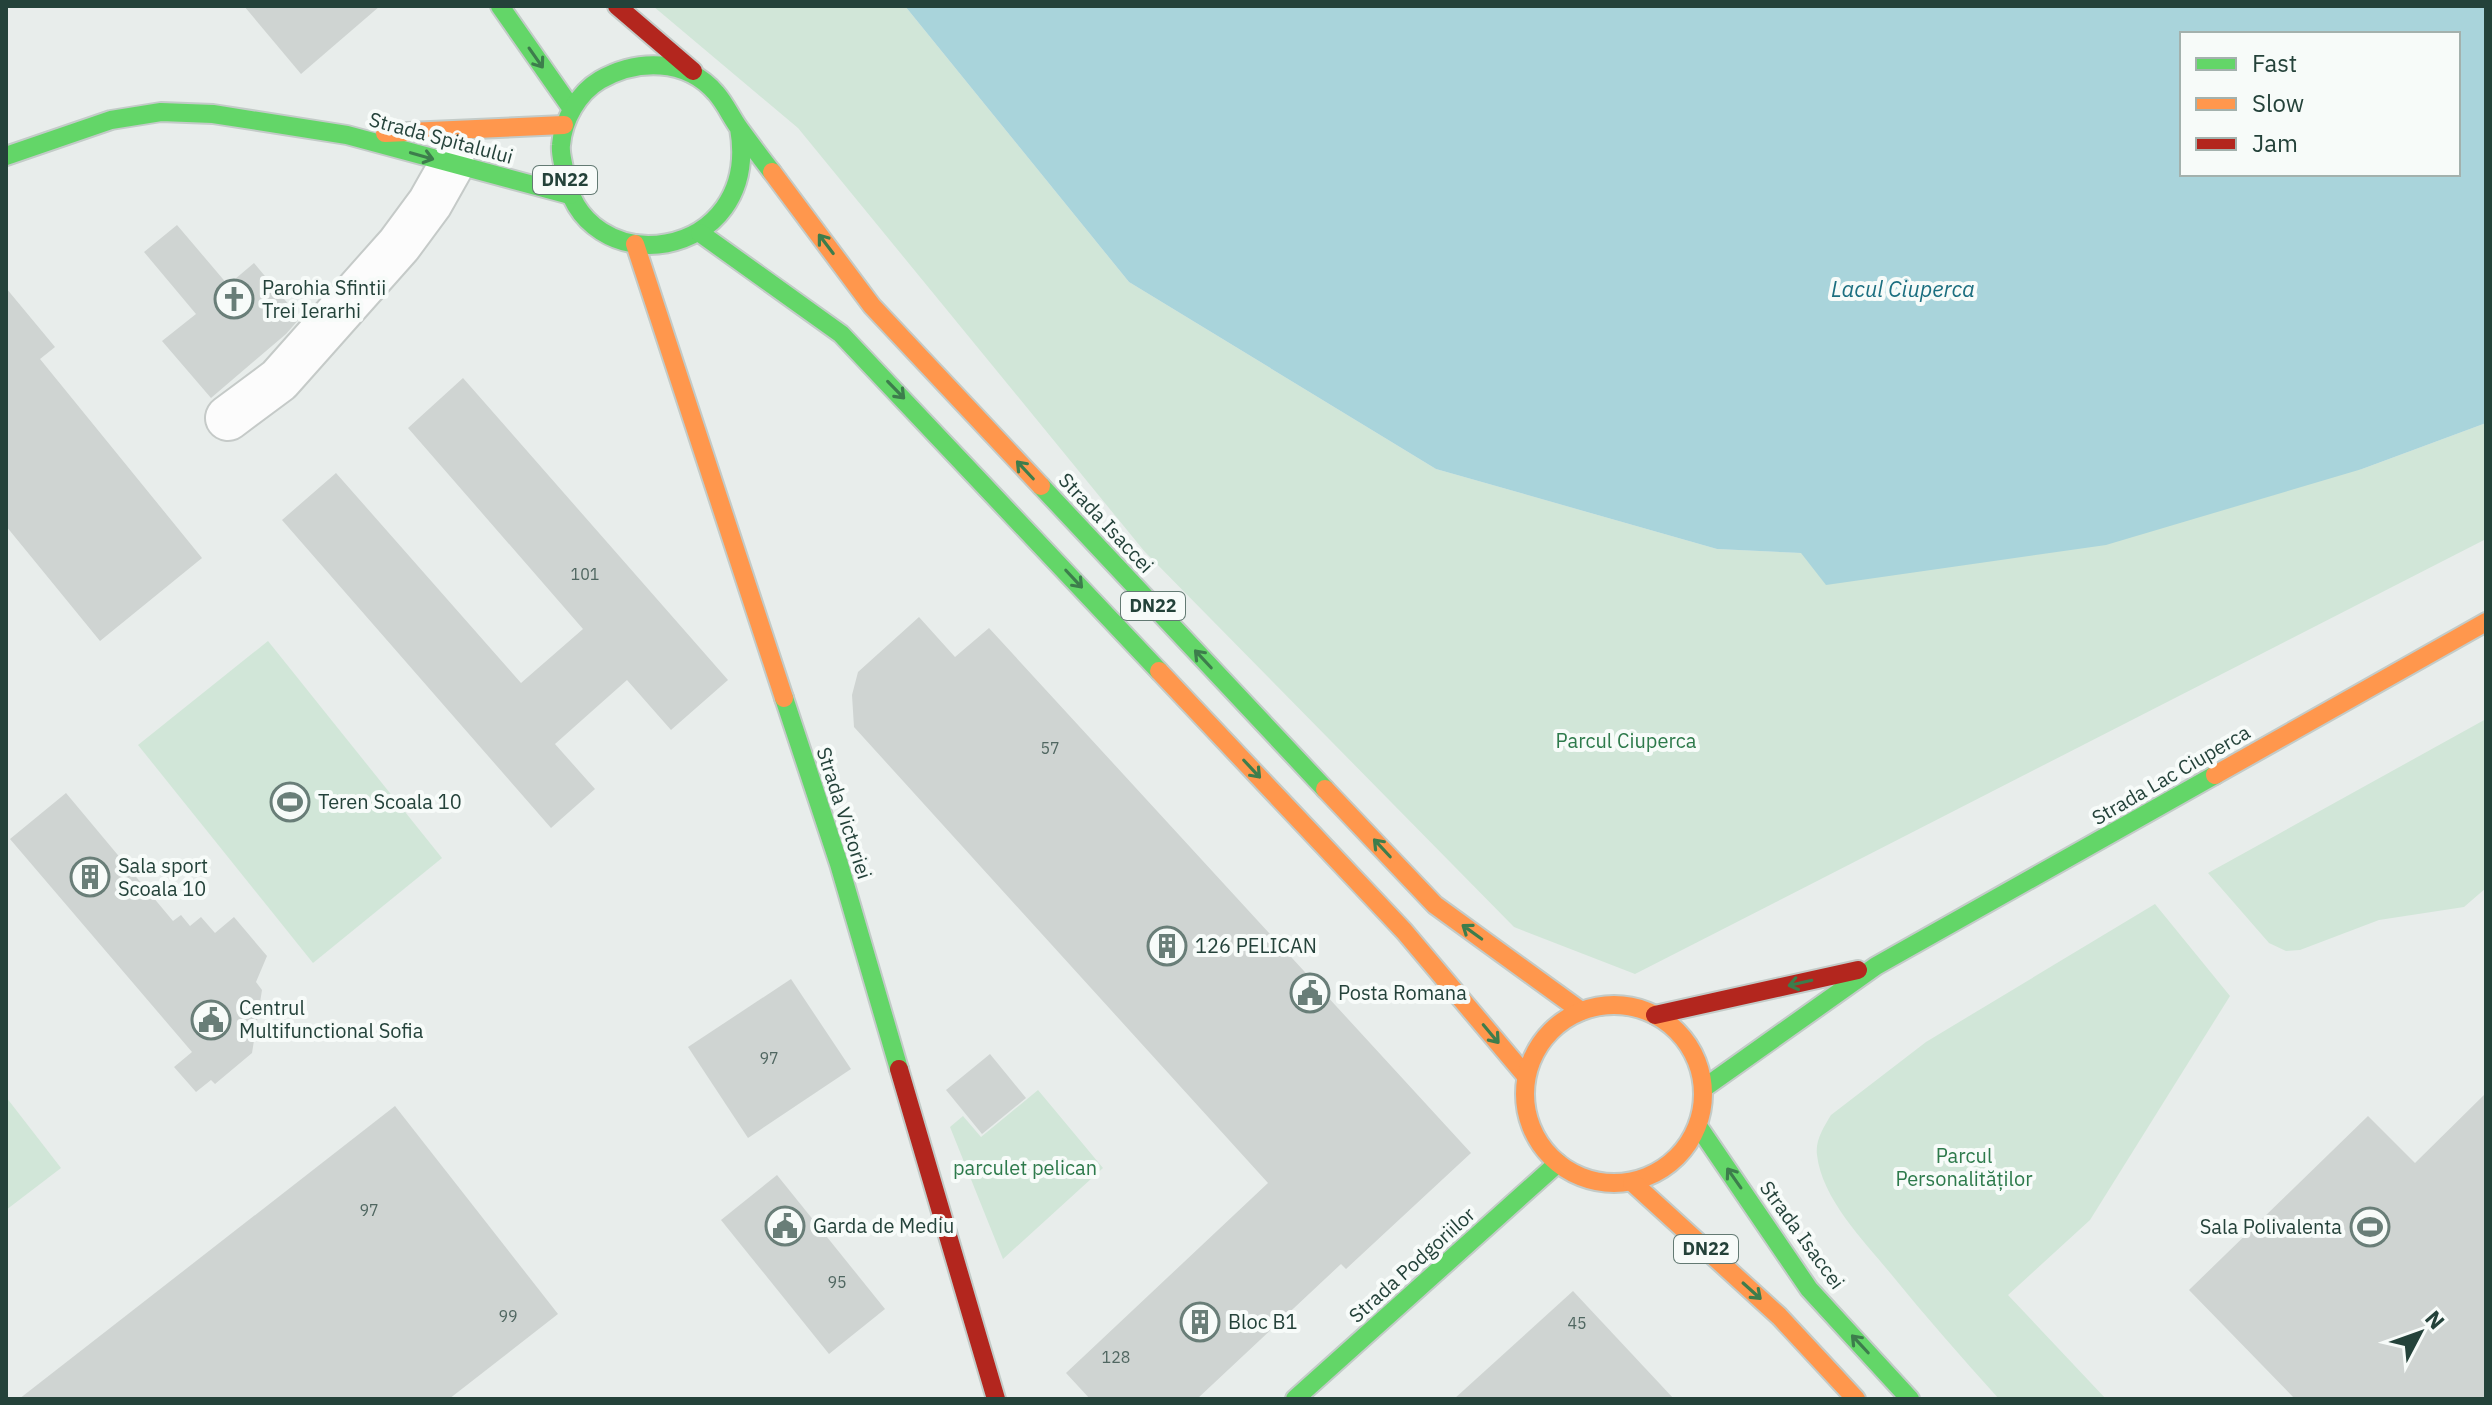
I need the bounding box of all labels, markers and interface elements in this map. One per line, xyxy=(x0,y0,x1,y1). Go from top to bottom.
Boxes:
legend xyxy=(2180,32,2460,176)
one-way arrow xyxy=(528,46,544,68)
text: Fast xyxy=(2252,47,2297,79)
text: Slow xyxy=(2252,87,2304,119)
street label: Strada Spitalului xyxy=(366,105,516,170)
text: Jam xyxy=(2252,127,2298,159)
one-way arrow xyxy=(409,150,434,164)
road number: DN22 xyxy=(533,166,597,194)
one-way arrow xyxy=(817,233,834,255)
place label: Parohia Sfintii Trei Ierarhi xyxy=(262,274,386,324)
water label: Lacul Ciuperca xyxy=(1831,274,1975,303)
church icon: Parohia Sfintii Trei Ierarhi xyxy=(213,278,255,320)
one-way arrow xyxy=(886,380,905,400)
one-way arrow xyxy=(1016,460,1035,480)
street label: Strada Isaccei xyxy=(1053,467,1160,579)
house number: 101 xyxy=(571,564,599,584)
one-way arrow xyxy=(1064,569,1083,589)
road number: DN22 xyxy=(1121,592,1185,620)
one-way arrow xyxy=(1194,649,1213,669)
street label: Strada Lac Ciuperca xyxy=(2087,718,2255,831)
park label: Parcul Ciuperca xyxy=(1556,727,1697,754)
house number: 57 xyxy=(1040,738,1060,758)
street label: Strada Victoriei xyxy=(810,743,879,882)
one-way arrow xyxy=(1242,758,1260,778)
sports icon: Teren Scoala 10 xyxy=(269,781,311,823)
place label: Teren Scoala 10 xyxy=(318,788,462,815)
one-way arrow xyxy=(1373,839,1391,859)
place label: Sala sport Scoala 10 xyxy=(118,852,208,902)
building icon: Sala sport Scoala 10 xyxy=(69,856,111,898)
one-way arrow xyxy=(1462,924,1484,940)
building icon: 126 PELICAN xyxy=(1146,925,1188,967)
place label: 126 PELICAN xyxy=(1195,932,1317,959)
public building icon: Posta Romana xyxy=(1289,972,1331,1014)
one-way arrow xyxy=(1788,976,1813,991)
place label: Posta Romana xyxy=(1338,979,1467,1006)
place label: Centrul Multifunctional Sofia xyxy=(239,994,424,1044)
public building icon: Centrul Multifunctional Sofia xyxy=(190,999,232,1041)
one-way arrow xyxy=(1482,1023,1500,1044)
house number: 97 xyxy=(759,1048,779,1068)
park label: Parcul Personalităților xyxy=(1895,1142,2033,1192)
park label: parculet pelican xyxy=(953,1154,1097,1181)
one-way arrow xyxy=(1726,1167,1742,1189)
street label: Strada Isaccei xyxy=(1754,1175,1851,1294)
house number: 97 xyxy=(359,1200,379,1220)
street label: Strada Podgoriilor xyxy=(1343,1201,1481,1329)
public building icon: Garda de Mediu xyxy=(764,1205,806,1247)
sports icon: Sala Polivalenta xyxy=(2349,1206,2391,1248)
place label: Garda de Mediu xyxy=(813,1212,954,1239)
place label: Sala Polivalenta xyxy=(2200,1213,2342,1240)
road number: DN22 xyxy=(1674,1235,1738,1263)
house number: 95 xyxy=(827,1272,847,1292)
one-way arrow xyxy=(1741,1282,1761,1300)
north arrow xyxy=(2380,1293,2460,1373)
building icon: Bloc B1 xyxy=(1179,1301,1221,1343)
text: N xyxy=(2419,1304,2452,1335)
house number: 99 xyxy=(498,1306,518,1326)
place label: Bloc B1 xyxy=(1228,1308,1298,1335)
house number: 45 xyxy=(1567,1313,1587,1333)
one-way arrow xyxy=(1850,1334,1869,1354)
house number: 128 xyxy=(1102,1347,1130,1367)

